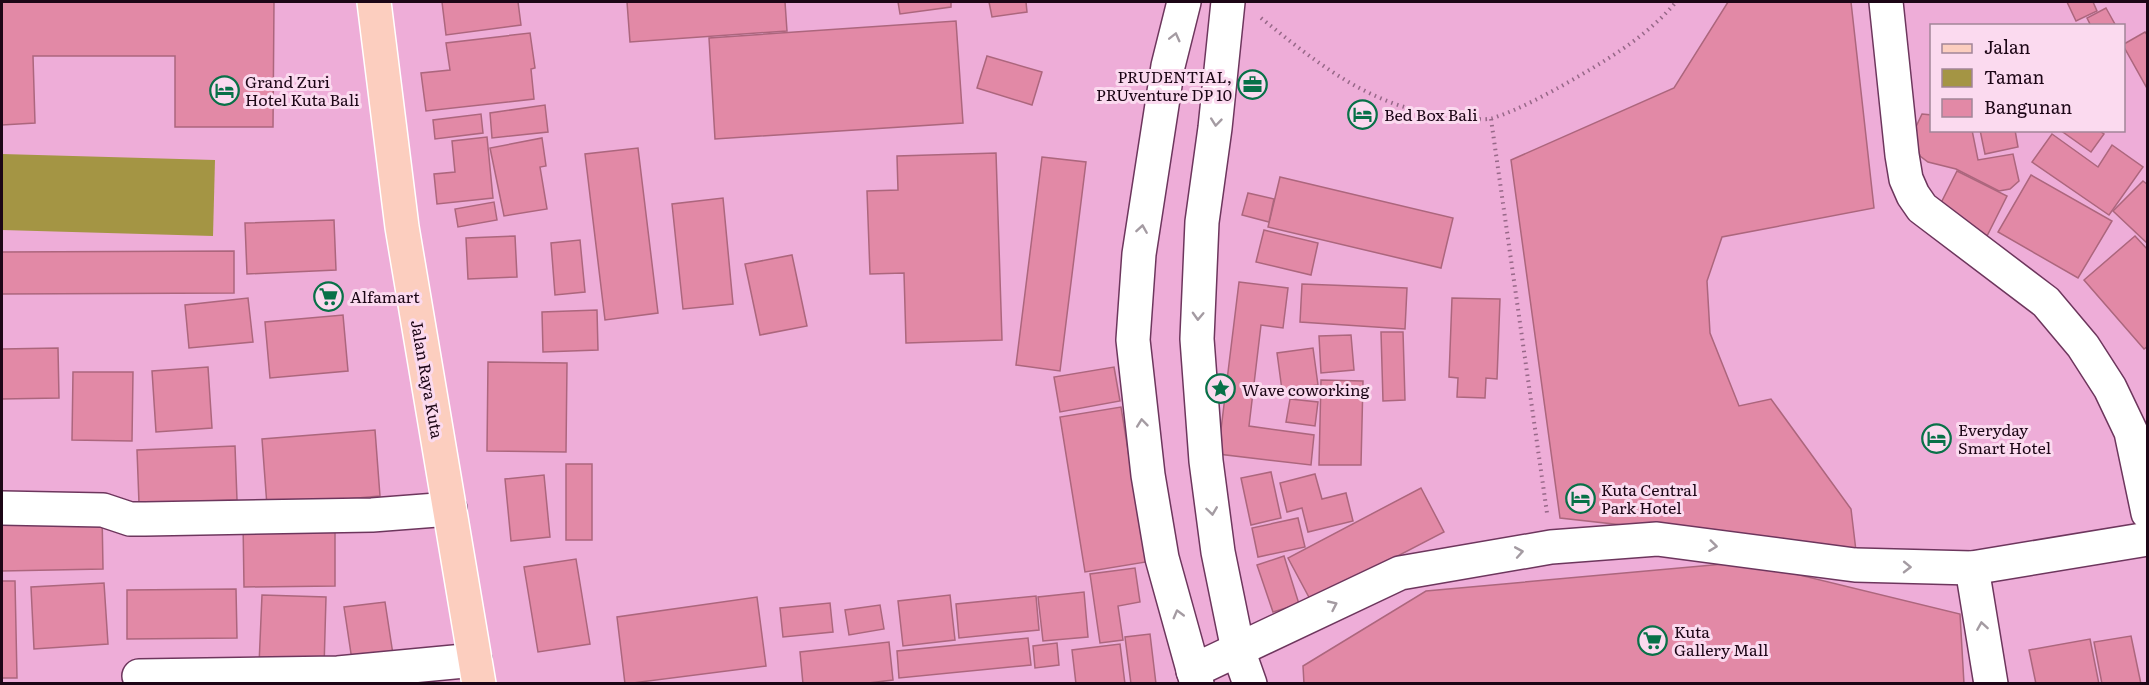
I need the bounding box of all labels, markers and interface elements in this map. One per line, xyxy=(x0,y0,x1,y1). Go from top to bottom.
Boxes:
legend xyxy=(1930,24,2125,132)
one-way arrow xyxy=(1168,32,1181,42)
text: Jalan xyxy=(1984,33,2031,60)
text: Taman xyxy=(1984,63,2045,90)
place label: PRUDENTIAL, PRUventure DP 10 xyxy=(1096,64,1232,106)
place label: Grand Zuri Hotel Kuta Bali xyxy=(245,69,359,111)
office icon: PRUDENTIAL, PRUventure DP 10 xyxy=(1237,69,1269,101)
hotel icon: Grand Zuri Hotel Kuta Bali xyxy=(208,74,240,106)
text: Bangunan xyxy=(1984,93,2072,120)
hotel icon: Bed Box Bali xyxy=(1347,98,1379,130)
place label: Bed Box Bali xyxy=(1384,102,1478,126)
one-way arrow xyxy=(1210,118,1223,127)
one-way arrow xyxy=(1136,224,1148,233)
supermarket icon: Alfamart xyxy=(313,280,345,312)
place label: Alfamart xyxy=(350,284,420,308)
one-way arrow xyxy=(1192,312,1204,321)
street label: Jalan Raya Kuta xyxy=(406,318,450,441)
place icon: Wave coworking xyxy=(1205,373,1237,405)
place label: Wave coworking xyxy=(1242,377,1370,401)
place label: Everyday Smart Hotel xyxy=(1958,417,2051,459)
one-way arrow xyxy=(1136,418,1149,427)
hotel icon: Everyday Smart Hotel xyxy=(1921,422,1953,454)
place label: Kuta Central Park Hotel xyxy=(1601,477,1697,519)
hotel icon: Kuta Central Park Hotel xyxy=(1564,482,1596,514)
one-way arrow xyxy=(1206,506,1218,515)
one-way arrow xyxy=(1708,539,1718,552)
one-way arrow xyxy=(1515,547,1524,559)
one-way arrow xyxy=(1902,560,1911,573)
one-way arrow xyxy=(1327,600,1338,612)
one-way arrow xyxy=(1173,609,1185,620)
place label: Kuta Gallery Mall xyxy=(1674,619,1768,661)
one-way arrow xyxy=(1976,621,1989,631)
supermarket icon: Kuta Gallery Mall xyxy=(1637,624,1669,656)

